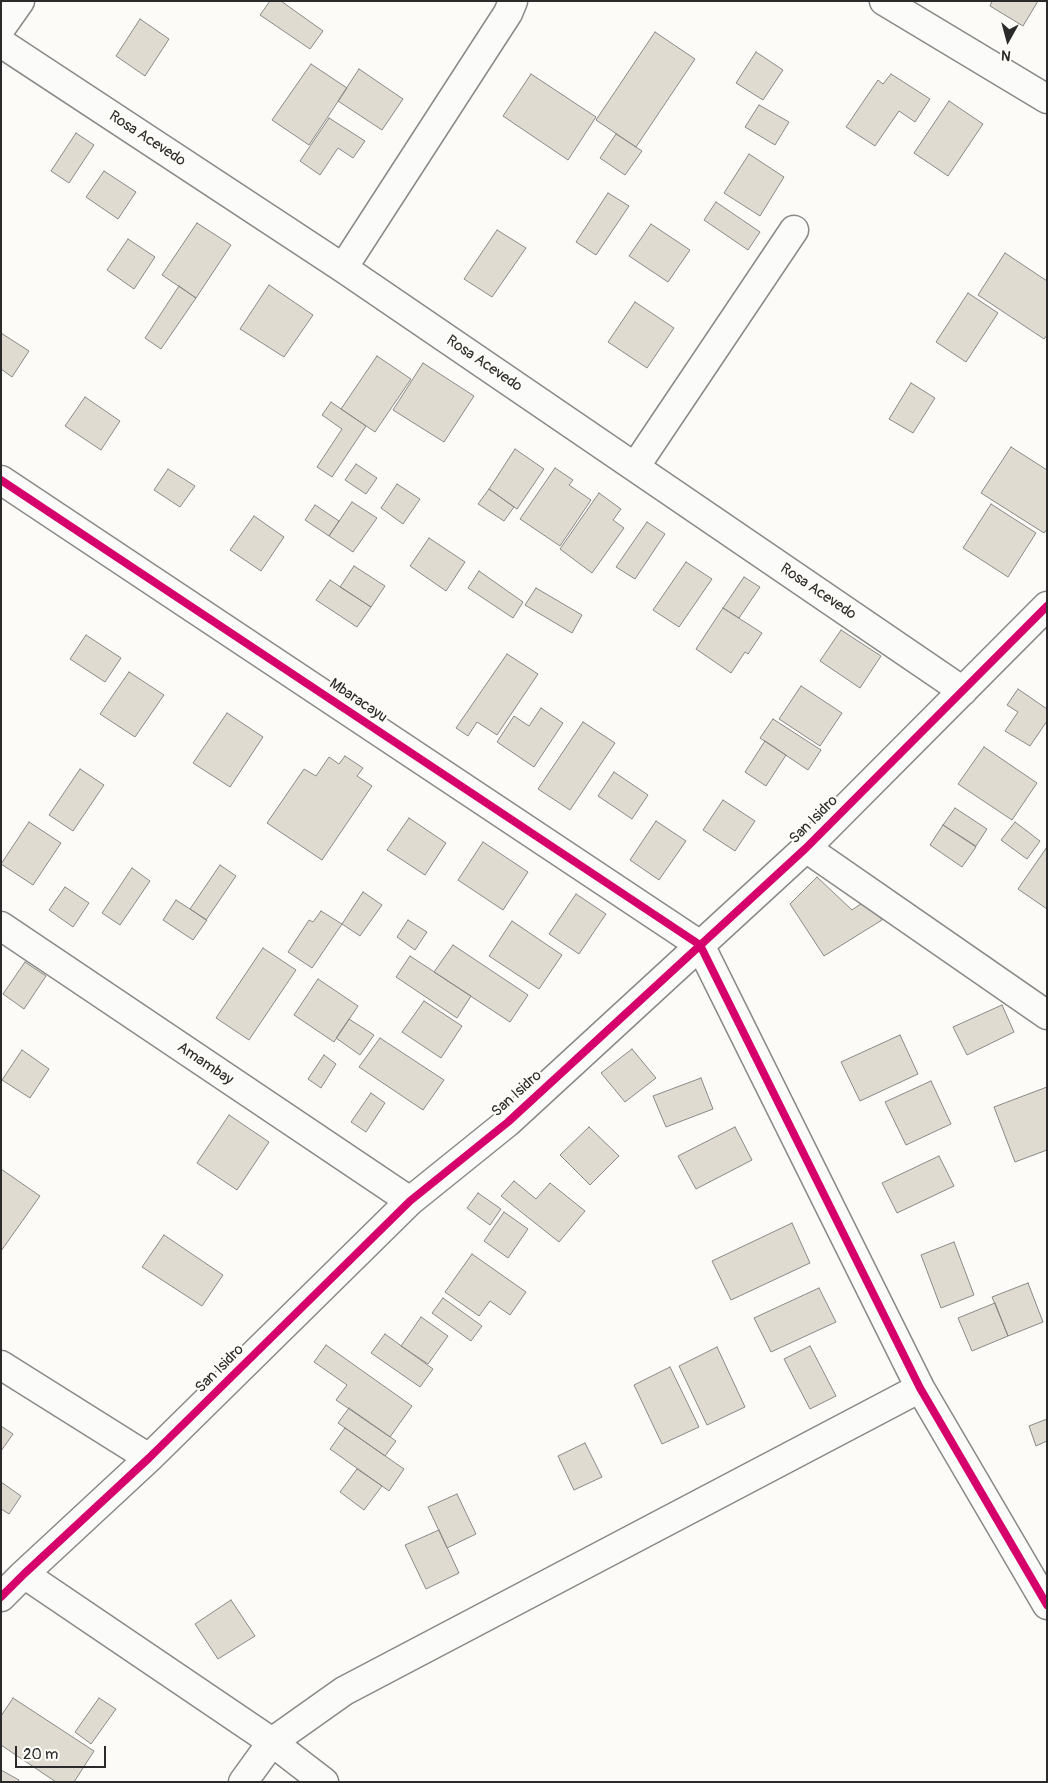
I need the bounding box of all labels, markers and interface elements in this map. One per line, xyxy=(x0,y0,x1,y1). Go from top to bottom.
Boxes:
north arrow xyxy=(983,15,1033,65)
text: N xyxy=(1000,46,1012,64)
street label: Rosa Acevedo xyxy=(105,108,189,170)
street label: Rosa Acevedo xyxy=(443,332,525,396)
street label: Rosa Acevedo xyxy=(777,560,859,624)
street label: Mbaracayu xyxy=(326,675,390,727)
street label: San Isidro xyxy=(786,792,842,848)
street label: Amambay xyxy=(174,1039,236,1089)
street label: San Isidro xyxy=(488,1067,546,1121)
street label: San Isidro xyxy=(192,1341,248,1397)
scale bar xyxy=(18,1736,109,1768)
text: 20 m xyxy=(23,1745,58,1764)

